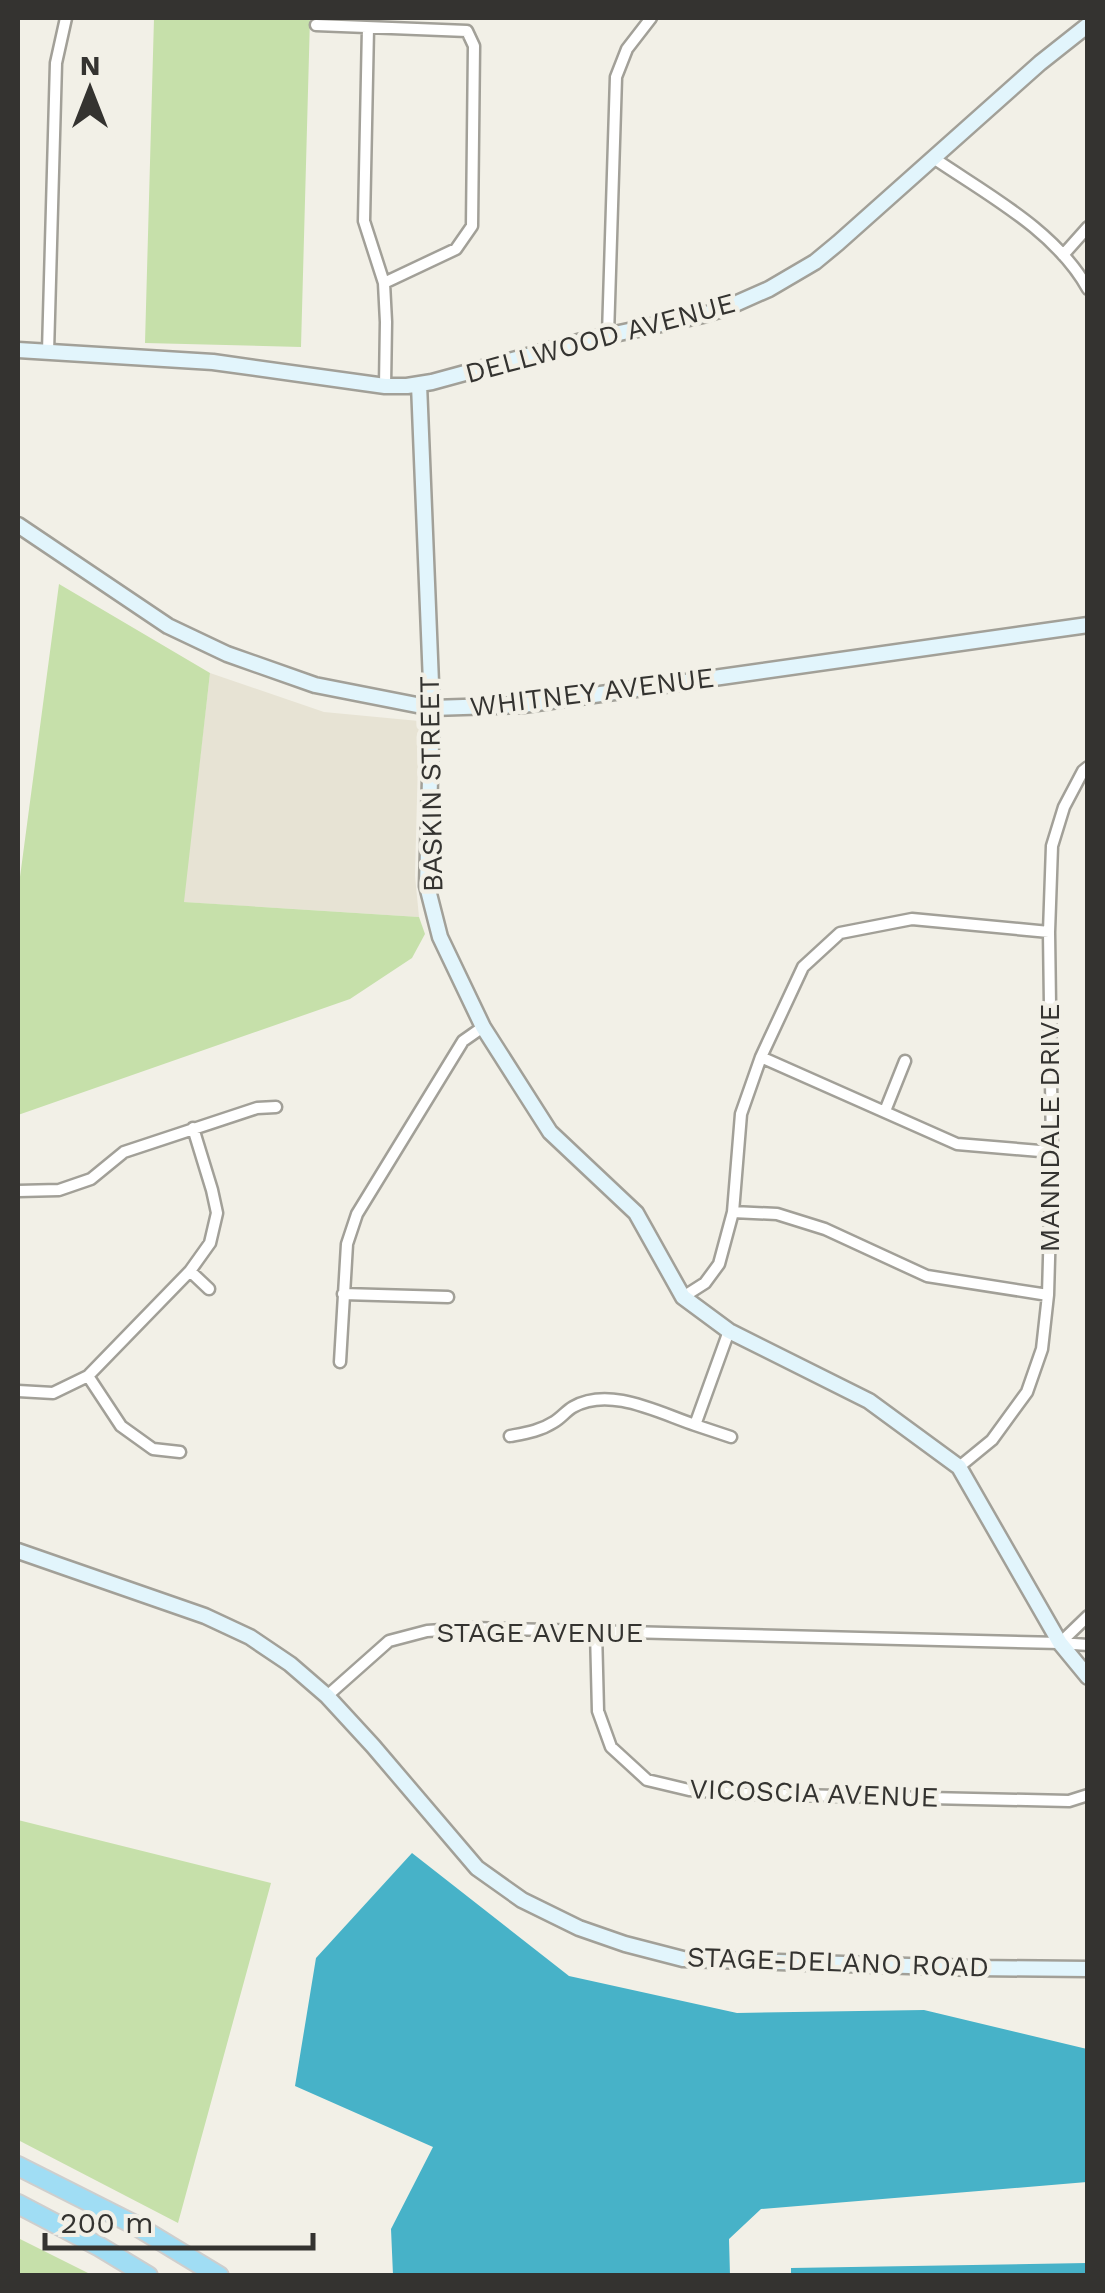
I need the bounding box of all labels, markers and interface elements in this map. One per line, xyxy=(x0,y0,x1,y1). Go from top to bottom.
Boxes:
north arrow xyxy=(40,40,140,140)
text: N xyxy=(80,49,100,82)
street label: DELLWOOD AVENUE xyxy=(462,286,738,390)
street label: WHITNEY AVENUE xyxy=(468,661,716,723)
street label: BASKIN STREET xyxy=(413,676,449,892)
street label: MANNDALE DRIVE xyxy=(1033,1004,1066,1252)
street label: STAGE AVENUE xyxy=(437,1616,643,1649)
street label: VICOSCIA AVENUE xyxy=(689,1772,939,1814)
street label: STAGE-DELANO ROAD xyxy=(686,1940,990,1984)
scale bar xyxy=(45,2188,312,2250)
text: 200 m xyxy=(60,2205,154,2240)

